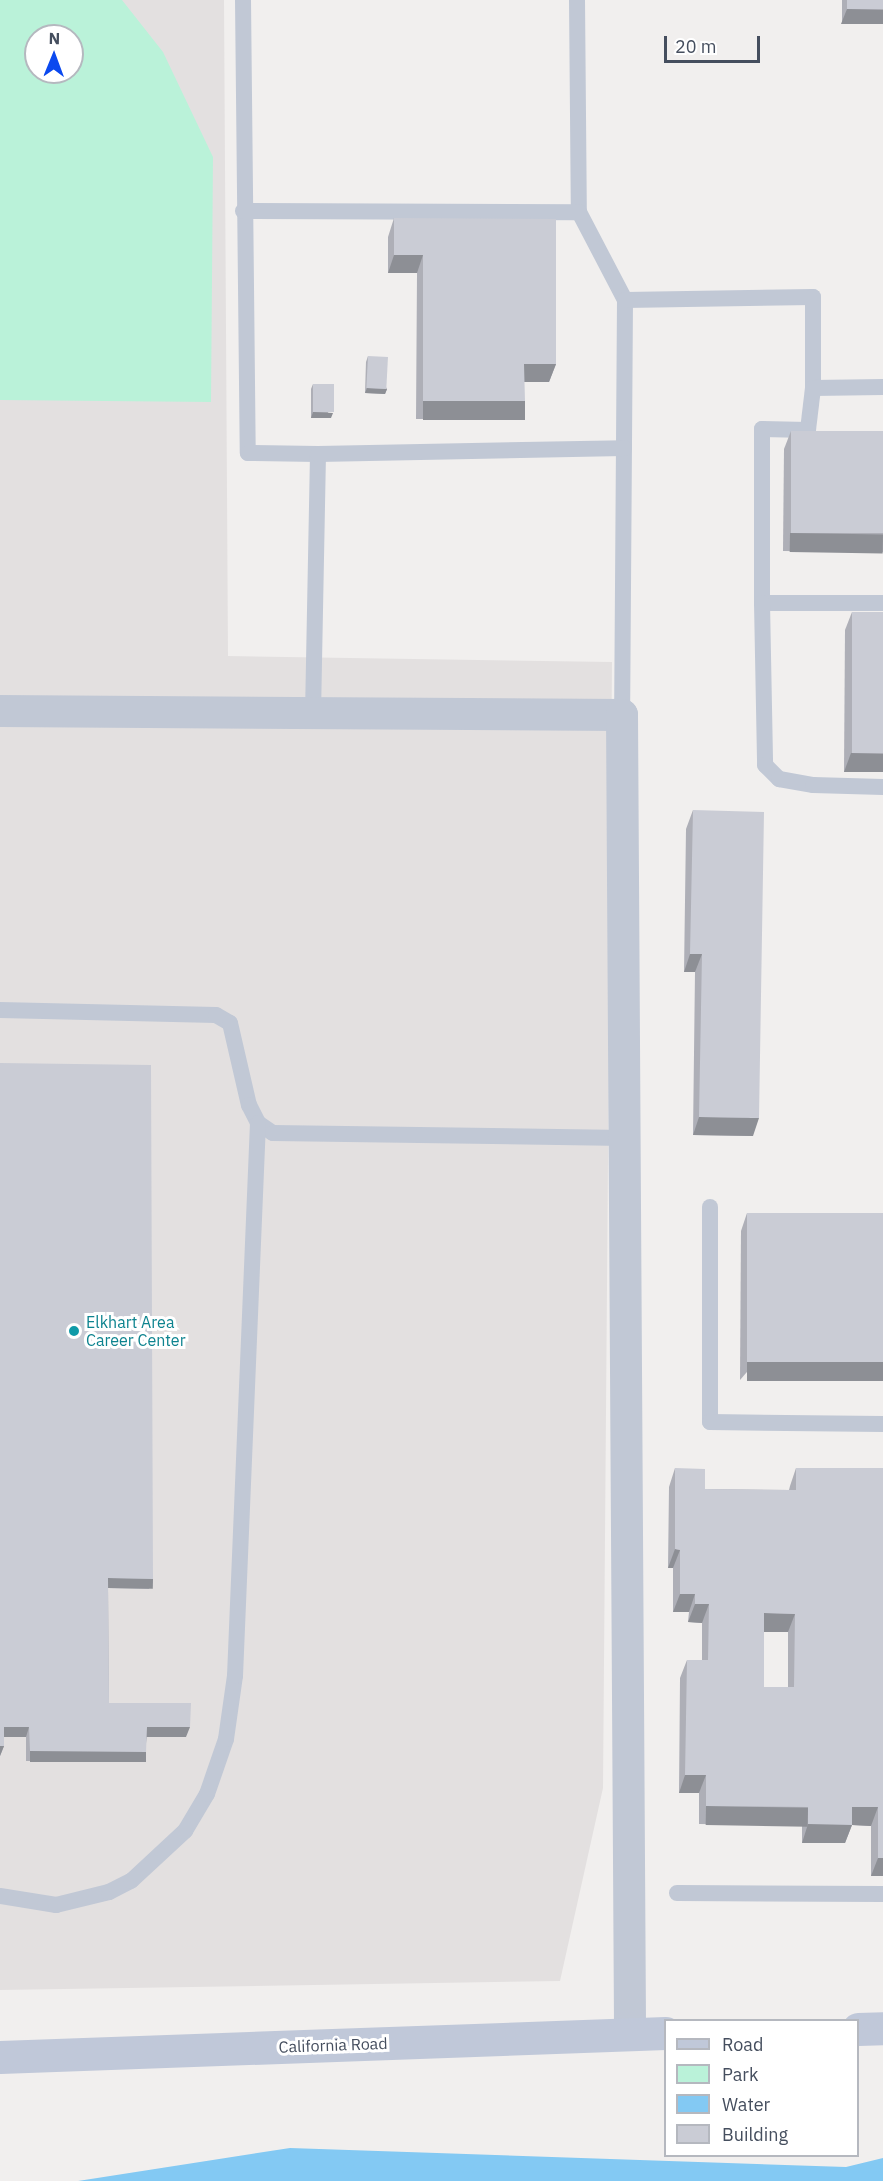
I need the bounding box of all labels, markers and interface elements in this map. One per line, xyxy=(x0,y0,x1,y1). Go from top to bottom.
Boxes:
north arrow xyxy=(24,24,84,84)
scale bar xyxy=(667,24,763,62)
text: N xyxy=(48,28,60,48)
text: 20 m xyxy=(675,35,717,58)
place label: Elkhart Area Career Center xyxy=(86,1312,186,1350)
marker: Elkhart Area Career Center xyxy=(67,1324,81,1338)
legend xyxy=(664,2019,859,2157)
text: Road xyxy=(722,2033,763,2056)
street label: California Road xyxy=(278,2034,388,2056)
text: Park xyxy=(722,2063,758,2086)
text: Water xyxy=(722,2093,770,2116)
text: Building xyxy=(722,2123,788,2146)

